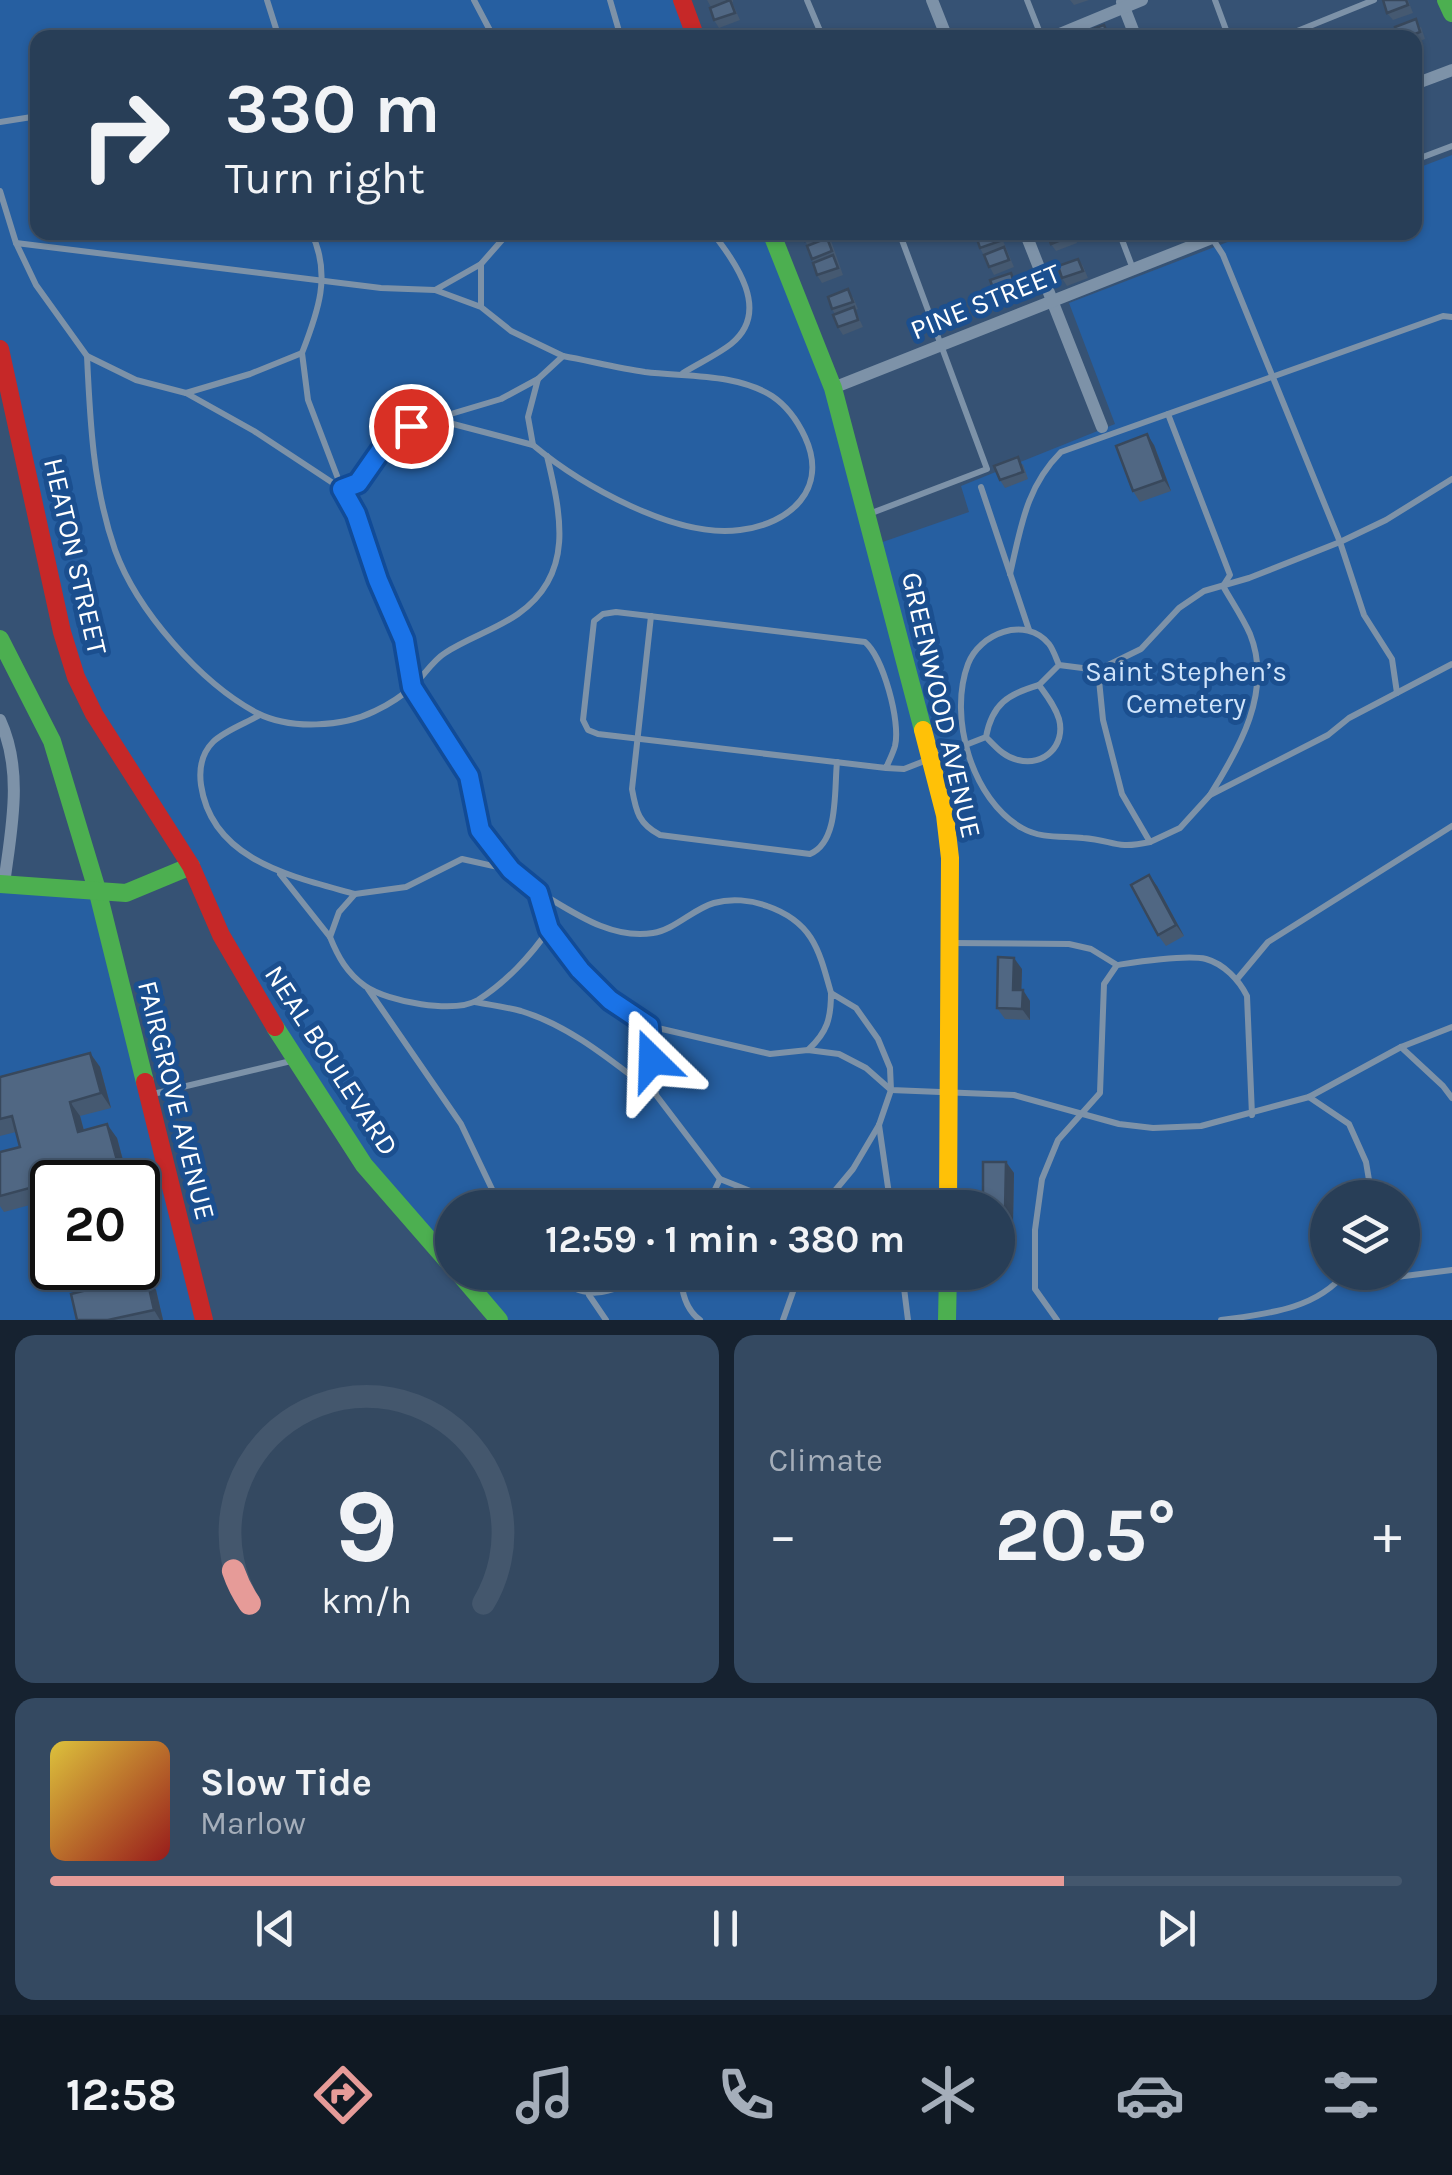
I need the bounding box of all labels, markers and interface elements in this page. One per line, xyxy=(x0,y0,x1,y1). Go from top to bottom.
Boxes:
text: 330 m xyxy=(225,68,441,150)
icon: right xyxy=(60,70,190,200)
text: Turn right xyxy=(225,152,425,204)
street label: PINE STREET xyxy=(906,256,1065,346)
pin xyxy=(369,384,454,469)
icon: arrive xyxy=(384,399,439,454)
street label: HEATON STREET xyxy=(37,455,114,658)
street label: GREENWOOD AVENUE xyxy=(895,569,988,841)
park label: Saint Stephen’s Cemetery xyxy=(1085,655,1287,720)
street label: NEAL BOULEVARD xyxy=(258,959,405,1161)
street label: FAIRGROVE AVENUE xyxy=(131,977,222,1223)
position arrow xyxy=(600,1008,704,1112)
speed limit sign: 20 xyxy=(30,1160,160,1290)
map controls xyxy=(1310,1180,1420,1290)
button: layers xyxy=(1310,1180,1420,1290)
text: 12:59 · 1 min · 380 m xyxy=(545,1217,905,1262)
text: Climate xyxy=(769,1442,883,1479)
text: 9 xyxy=(335,1466,398,1587)
text: 20.5° xyxy=(994,1491,1176,1579)
text: − xyxy=(769,1503,797,1567)
text: + xyxy=(1373,1503,1402,1567)
text: km/h xyxy=(321,1580,412,1622)
text: Slow Tide xyxy=(200,1760,372,1805)
text: Marlow xyxy=(200,1805,306,1842)
icon: previous xyxy=(248,1901,303,1956)
icon: pause xyxy=(698,1901,753,1956)
icon: next xyxy=(1149,1901,1204,1956)
icon: directions xyxy=(308,2060,378,2130)
icon: music xyxy=(510,2060,580,2130)
icon: phone xyxy=(711,2060,781,2130)
icon: climate xyxy=(913,2060,983,2130)
icon: car xyxy=(1115,2060,1185,2130)
icon: filters xyxy=(1316,2060,1386,2130)
text: 12:58 xyxy=(66,2069,176,2121)

